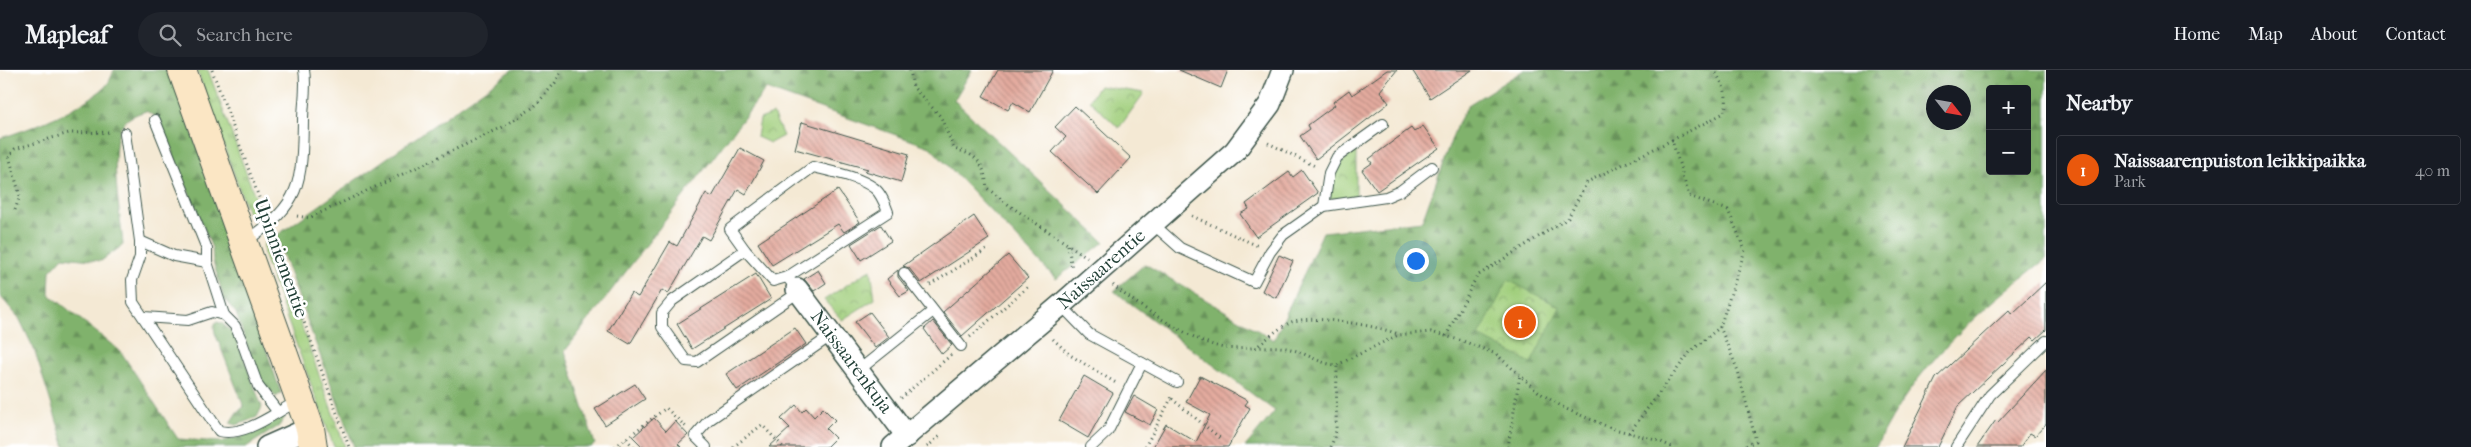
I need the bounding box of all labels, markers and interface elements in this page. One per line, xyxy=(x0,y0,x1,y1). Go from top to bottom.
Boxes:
search box xyxy=(138,12,488,57)
text: Mapleaf xyxy=(25,21,108,49)
icon: search xyxy=(156,21,184,49)
text: Search here xyxy=(196,24,293,46)
text: Home xyxy=(2173,24,2220,45)
text: Map xyxy=(2248,24,2283,45)
text: About xyxy=(2311,24,2357,45)
text: Contact xyxy=(2385,24,2446,45)
north arrow xyxy=(1926,85,1971,130)
map controls xyxy=(1986,85,2031,175)
button: + xyxy=(1986,85,2031,130)
text: Nearby xyxy=(2066,91,2132,115)
button: − xyxy=(1986,130,2031,175)
text: Naissaarenpuiston leikkipaikka xyxy=(2114,150,2366,172)
text: 1 xyxy=(2080,161,2086,180)
text: 40 m xyxy=(2415,161,2450,180)
text: Park xyxy=(2114,172,2146,191)
street label: Upinniementie xyxy=(249,195,313,321)
street label: Naissaarentie xyxy=(1053,225,1150,314)
your location xyxy=(1403,248,1429,274)
pin: 1 xyxy=(1504,303,1536,341)
street label: Naissaarenkuja xyxy=(806,306,897,418)

